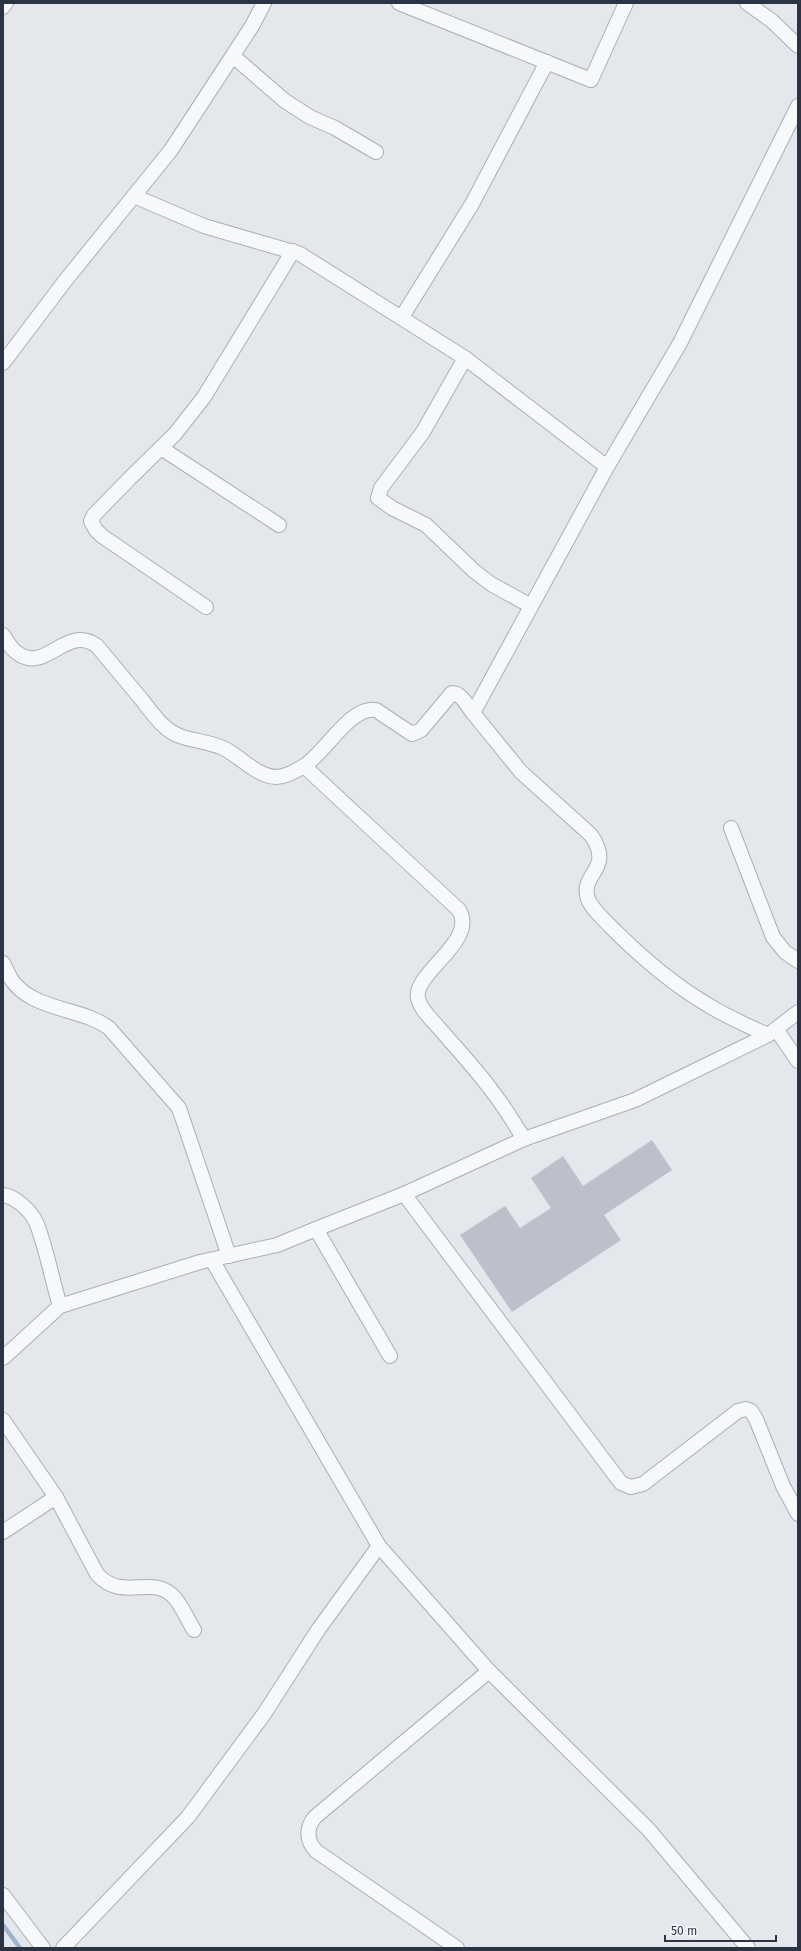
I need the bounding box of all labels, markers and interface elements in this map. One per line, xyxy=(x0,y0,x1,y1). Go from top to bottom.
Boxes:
scale bar xyxy=(665,1917,776,1943)
text: 50 m xyxy=(671,1924,697,1938)

